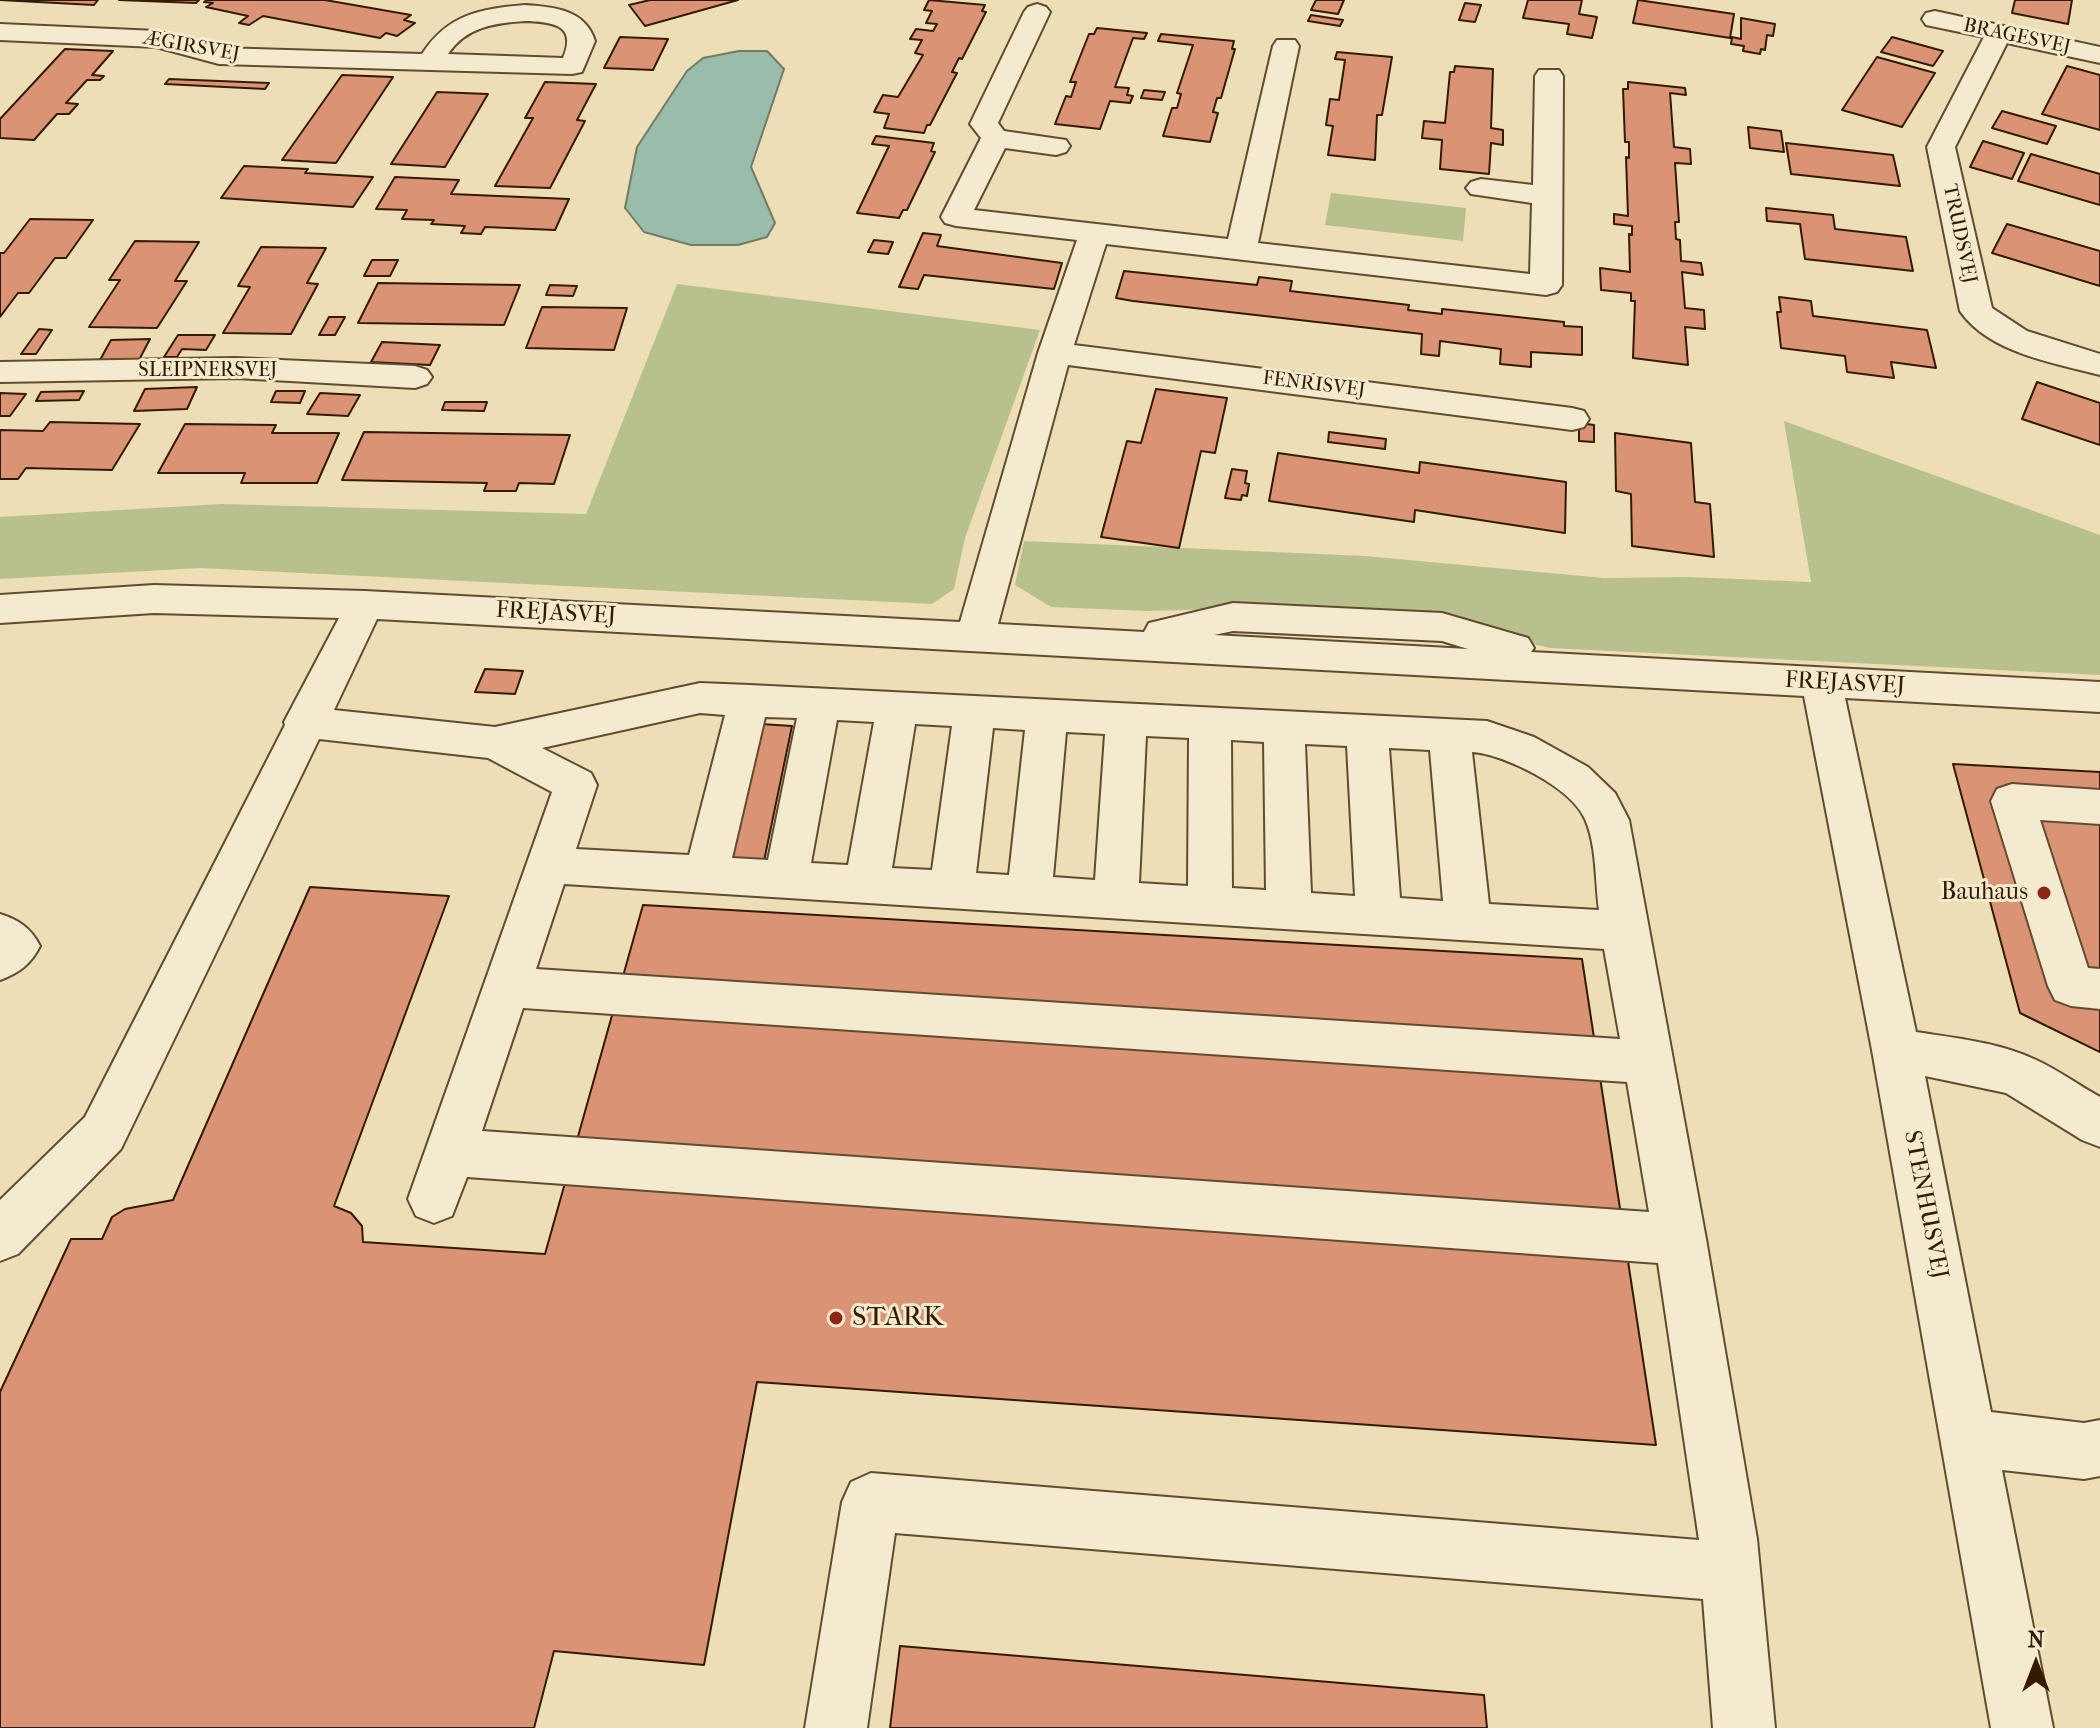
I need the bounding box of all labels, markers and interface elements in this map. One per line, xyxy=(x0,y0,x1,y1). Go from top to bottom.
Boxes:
street label: BRAGESVEJ xyxy=(1961,14,2073,60)
street label: ÆGIRSVEJ xyxy=(140,27,242,67)
street label: TRUDSVEJ xyxy=(1937,182,1981,286)
street label: SLEIPNERSVEJ xyxy=(138,359,278,383)
street label: FENRISVEJ xyxy=(1261,367,1367,403)
street label: FREJASVEJ xyxy=(495,596,617,632)
street label: FREJASVEJ xyxy=(1784,666,1906,702)
place label: Bauhaus xyxy=(1941,879,2028,907)
marker: Bauhaus xyxy=(2035,884,2053,902)
street label: STENHUSVEJ xyxy=(1896,1128,1954,1282)
place label: STARK xyxy=(852,1301,943,1335)
marker: STARK xyxy=(827,1309,845,1327)
north arrow xyxy=(1996,1624,2076,1704)
text: N xyxy=(2028,1627,2044,1653)

